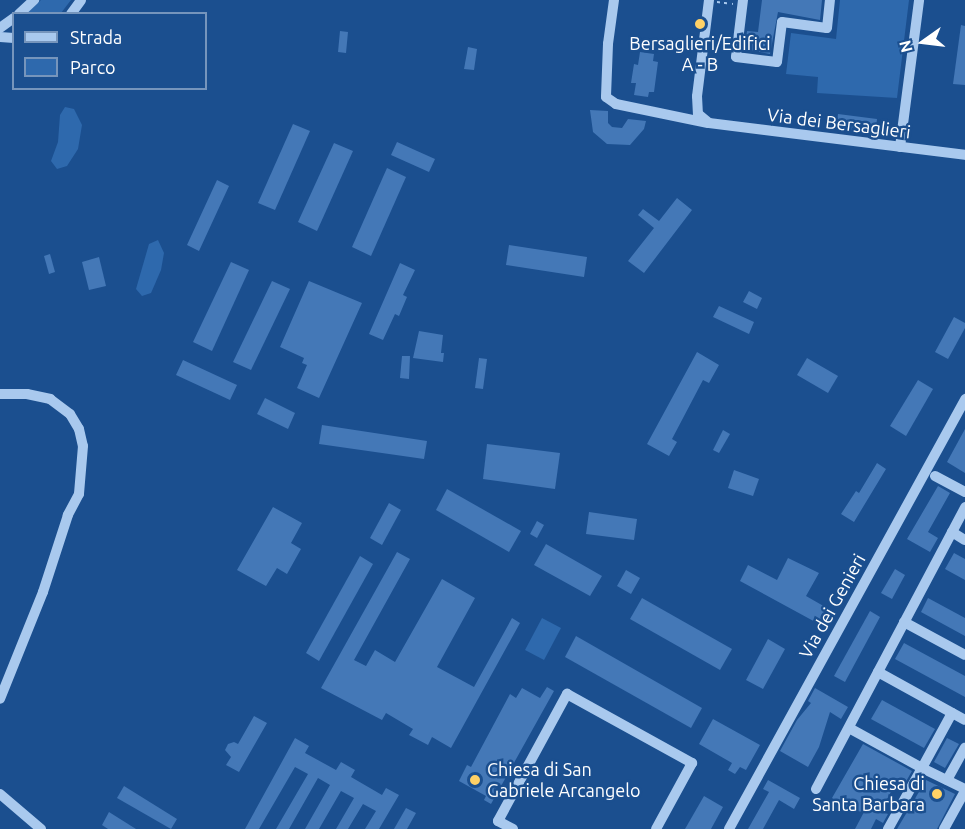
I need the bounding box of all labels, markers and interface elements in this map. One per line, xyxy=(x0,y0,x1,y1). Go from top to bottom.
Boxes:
legend xyxy=(12,12,207,90)
north arrow xyxy=(893,12,953,72)
marker: Bersaglieri/Edifici A - B xyxy=(693,17,707,31)
text: Strada xyxy=(70,27,122,47)
place label: Bersaglieri/Edifici A - B xyxy=(629,33,771,76)
text: N xyxy=(895,38,916,54)
text: Parco xyxy=(70,57,116,77)
street label: Via dei Bersaglieri xyxy=(766,103,912,143)
street label: Via dei Genieri xyxy=(794,550,870,662)
place label: Chiesa di San Gabriele Arcangelo xyxy=(487,759,641,802)
marker: Chiesa di San Gabriele Arcangelo xyxy=(468,773,482,787)
place label: Chiesa di Santa Barbara xyxy=(812,773,925,816)
marker: Chiesa di Santa Barbara xyxy=(930,787,944,801)

